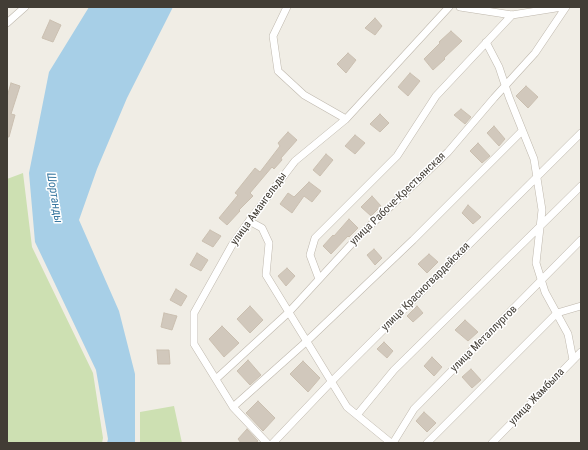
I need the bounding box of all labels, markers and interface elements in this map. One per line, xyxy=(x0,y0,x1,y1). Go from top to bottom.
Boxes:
street label: улица Рабоче-Крестьянская xyxy=(347,150,449,248)
street label: улица Амангельды xyxy=(228,170,290,248)
water label: Шортанды xyxy=(43,172,65,224)
street label: улица Красногвардейская xyxy=(379,240,473,334)
street label: улица Металлургов xyxy=(448,303,520,375)
street label: улица Жамбыла xyxy=(507,366,567,428)

